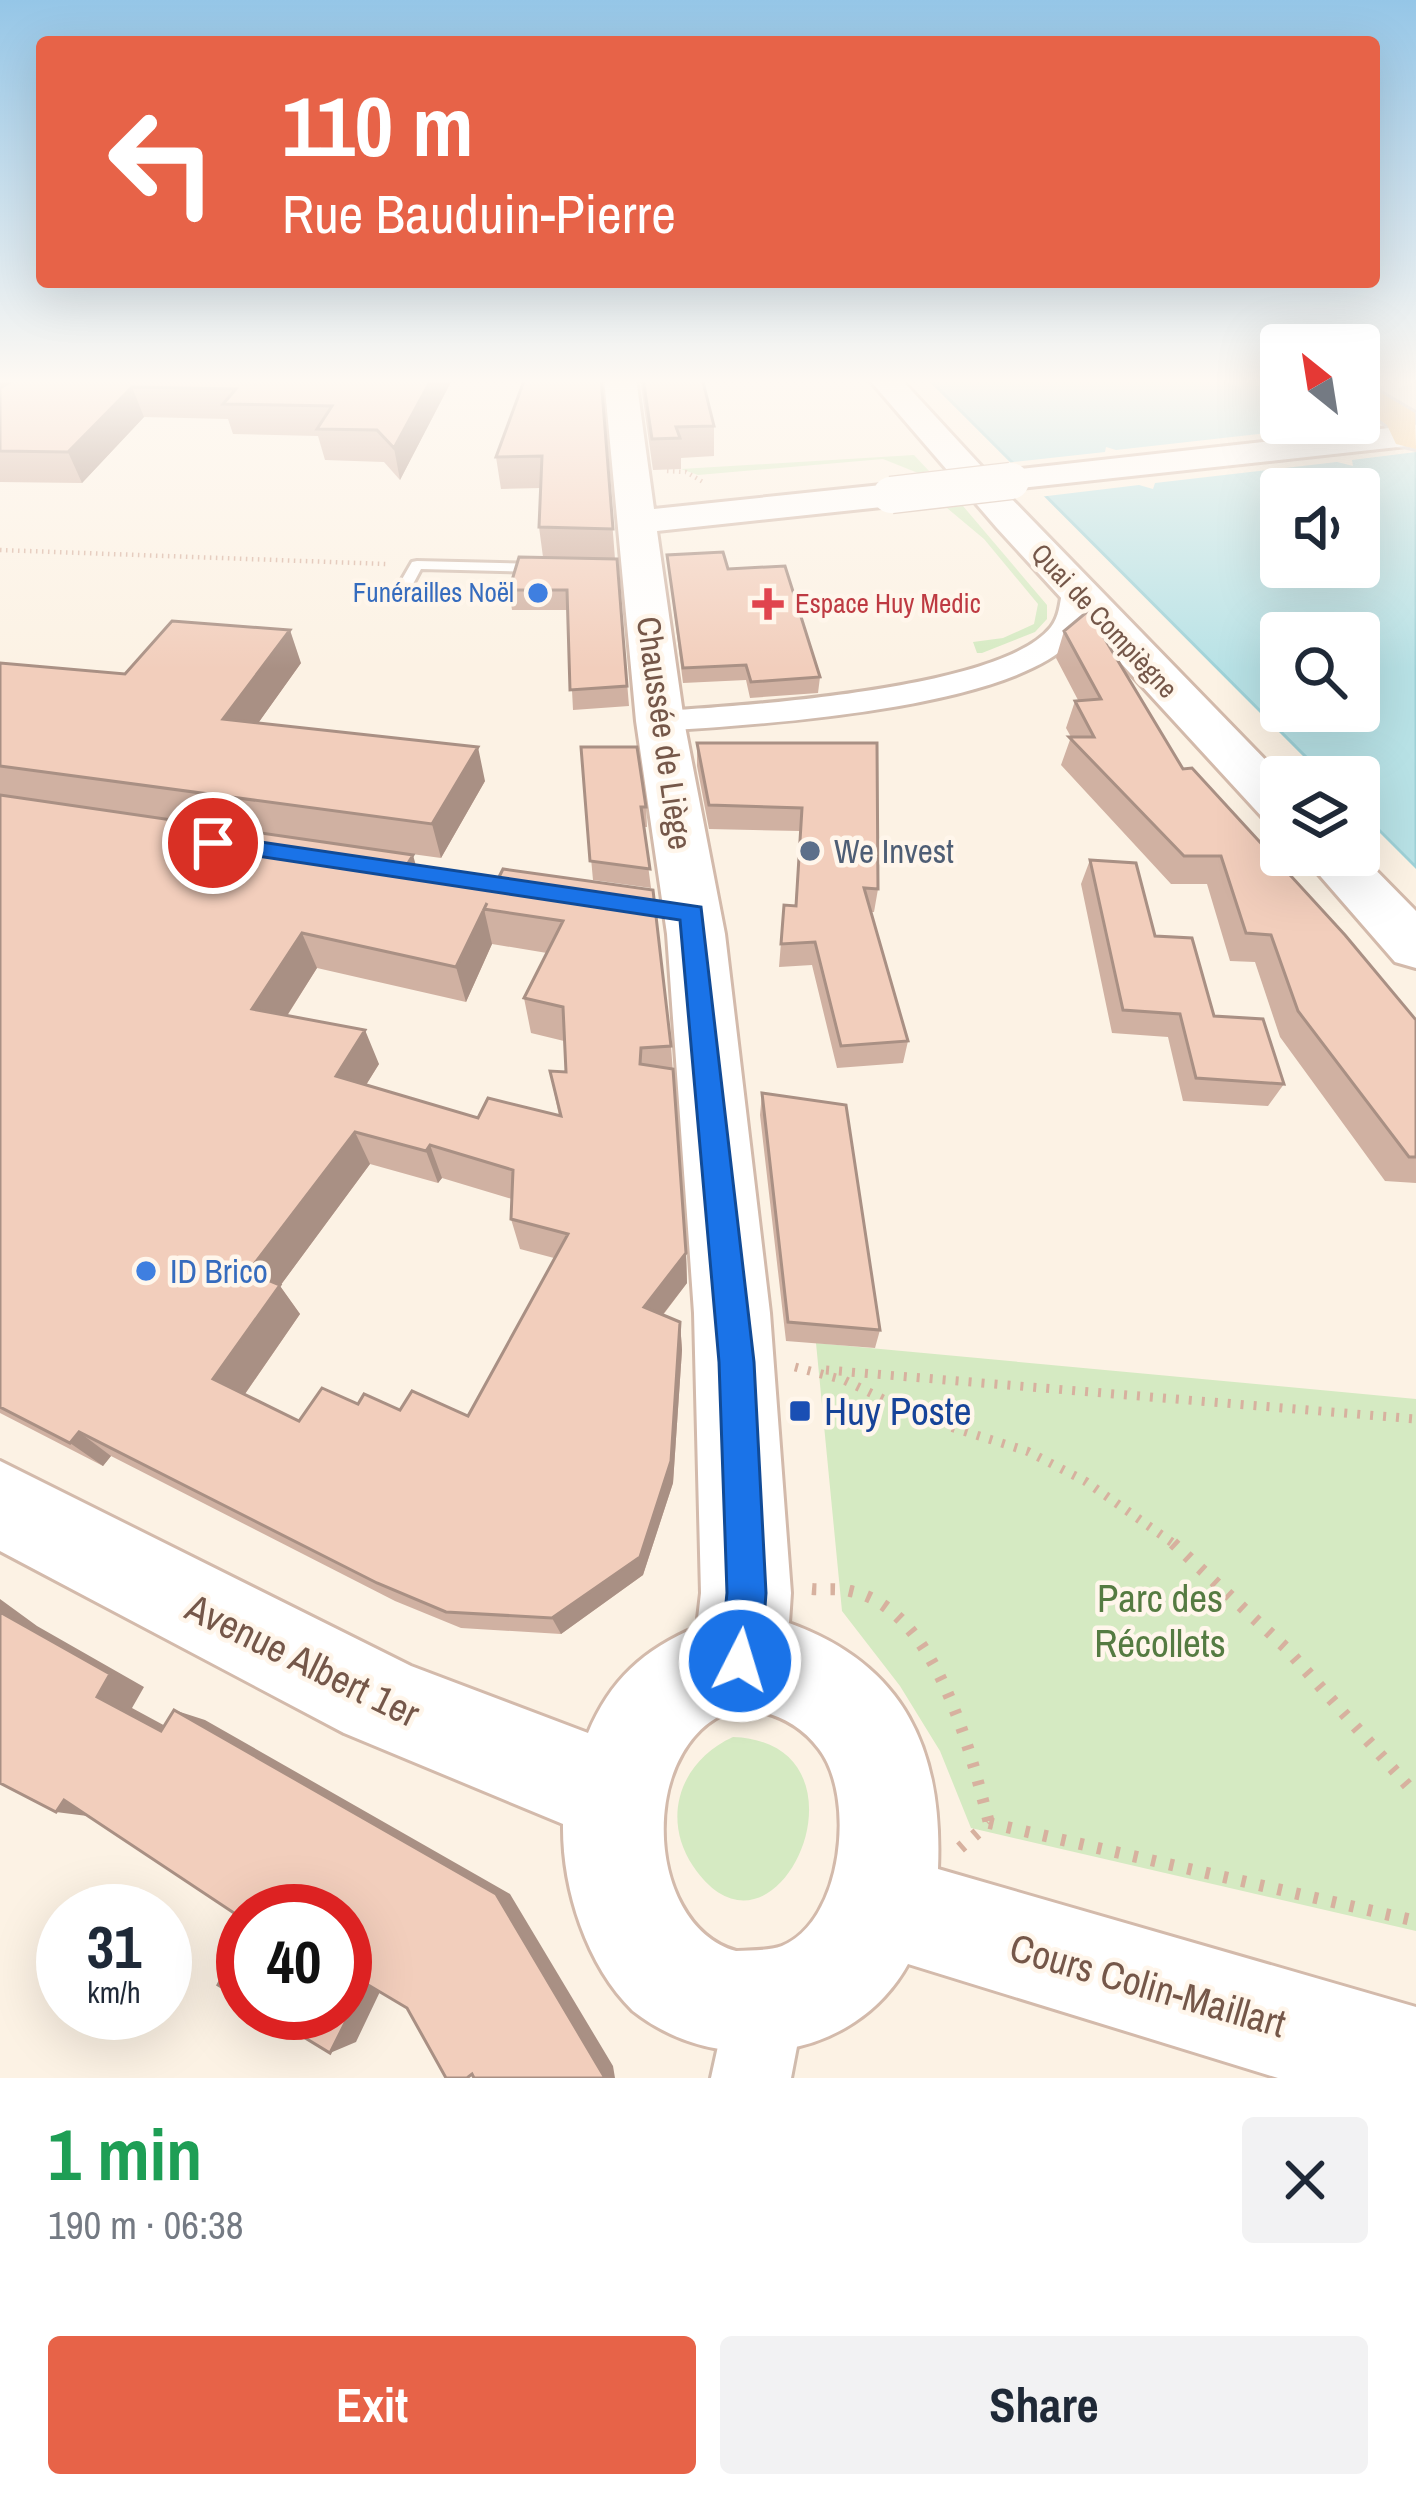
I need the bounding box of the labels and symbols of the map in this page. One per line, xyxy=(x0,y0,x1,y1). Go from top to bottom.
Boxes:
north arrow xyxy=(1260,324,1380,444)
street label: Quai de Compiègne xyxy=(1024,535,1186,706)
place label: Funérailles Noël xyxy=(353,574,514,610)
marker: Funérailles Noël xyxy=(525,580,551,606)
place label: Espace Huy Medic xyxy=(795,585,981,621)
marker: Espace Huy Medic xyxy=(752,588,784,620)
street label: Chaussée de Liège xyxy=(627,614,703,852)
pin xyxy=(162,792,264,894)
place label: We Invest xyxy=(834,829,954,873)
marker: We Invest xyxy=(797,838,823,864)
place label: ID Brico xyxy=(170,1249,268,1293)
marker: ID Brico xyxy=(133,1258,159,1284)
place label: Huy Poste xyxy=(824,1385,972,1437)
marker: Huy Poste xyxy=(787,1398,813,1424)
park label: Parc des Récollets xyxy=(1094,1572,1226,1669)
street label: Avenue Albert 1er xyxy=(177,1581,429,1739)
position arrow xyxy=(677,1598,803,1724)
speed limit sign: 40 xyxy=(216,1884,372,2040)
street label: Cours Colin-Maillart xyxy=(1004,1921,1292,2049)

